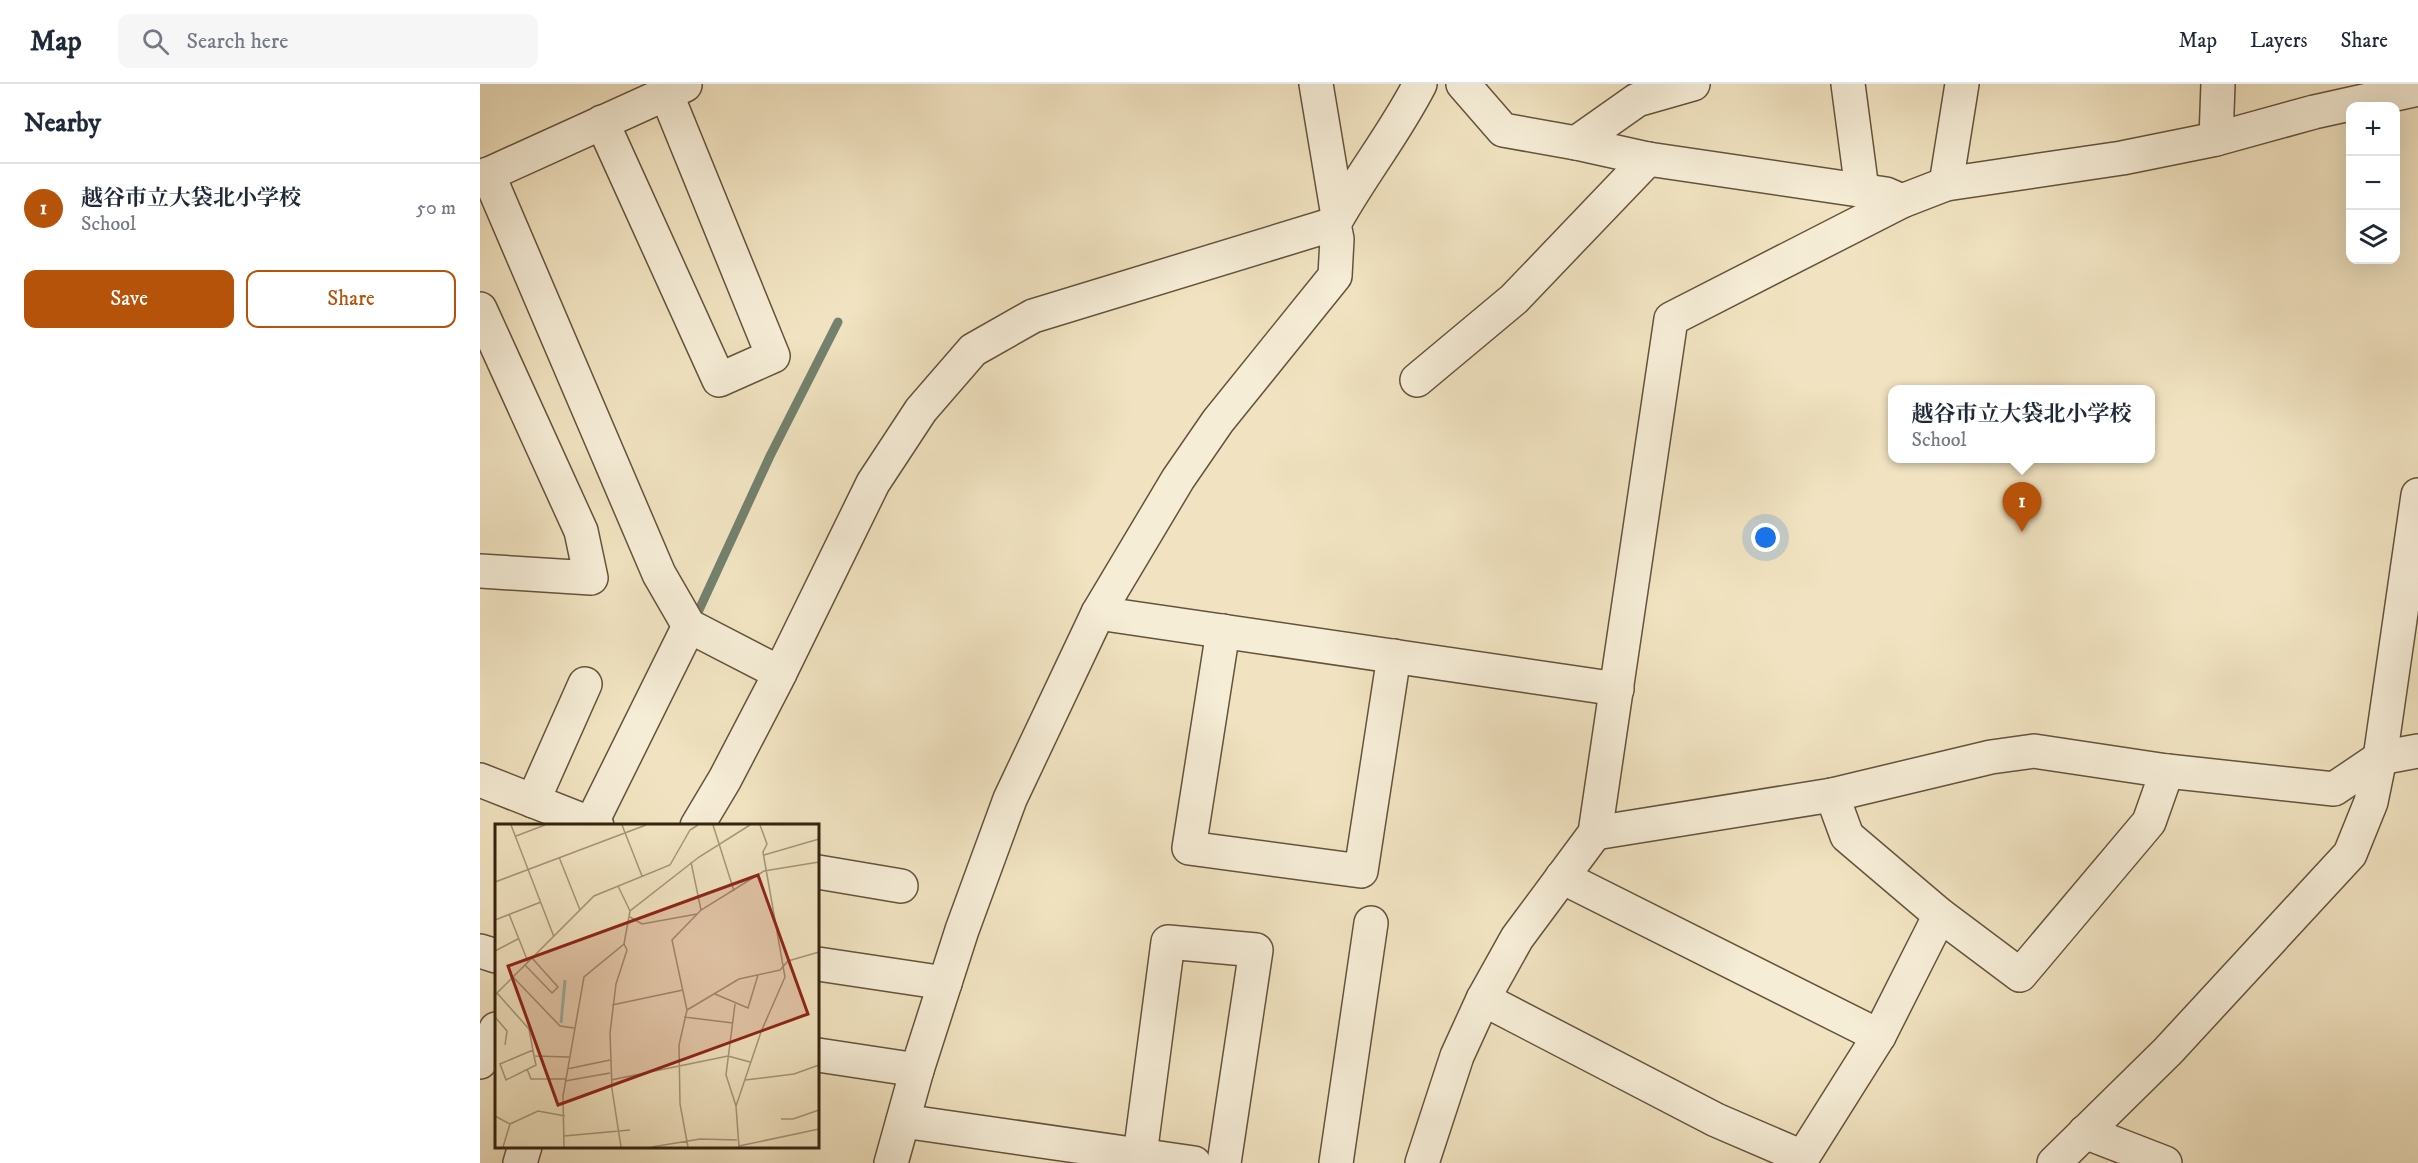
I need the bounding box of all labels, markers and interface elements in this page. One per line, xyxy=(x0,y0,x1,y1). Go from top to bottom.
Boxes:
search box xyxy=(118,14,538,68)
text: Map xyxy=(30,24,82,59)
icon: search xyxy=(139,25,172,58)
text: Search here xyxy=(187,28,288,55)
text: Map xyxy=(2178,28,2217,54)
text: Layers xyxy=(2250,28,2308,54)
text: Share xyxy=(2341,28,2388,54)
map controls xyxy=(2346,102,2400,264)
button: + xyxy=(2346,102,2400,156)
text: Nearby xyxy=(24,107,101,140)
button: − xyxy=(2346,156,2400,210)
text: 越谷市立大袋北小学校 xyxy=(81,185,301,212)
text: 1 xyxy=(40,196,47,221)
text: 50 m xyxy=(416,196,456,221)
button: layers xyxy=(2346,210,2400,264)
text: School xyxy=(81,212,136,237)
button: Save xyxy=(24,270,234,328)
button: Share xyxy=(246,270,456,328)
popup xyxy=(1888,385,2155,463)
text: 越谷市立大袋北小学校 xyxy=(1911,401,2132,428)
text: School xyxy=(1911,428,1966,453)
pin: 1 xyxy=(2002,482,2042,532)
your location xyxy=(1751,523,1780,552)
inset map xyxy=(495,824,819,1148)

